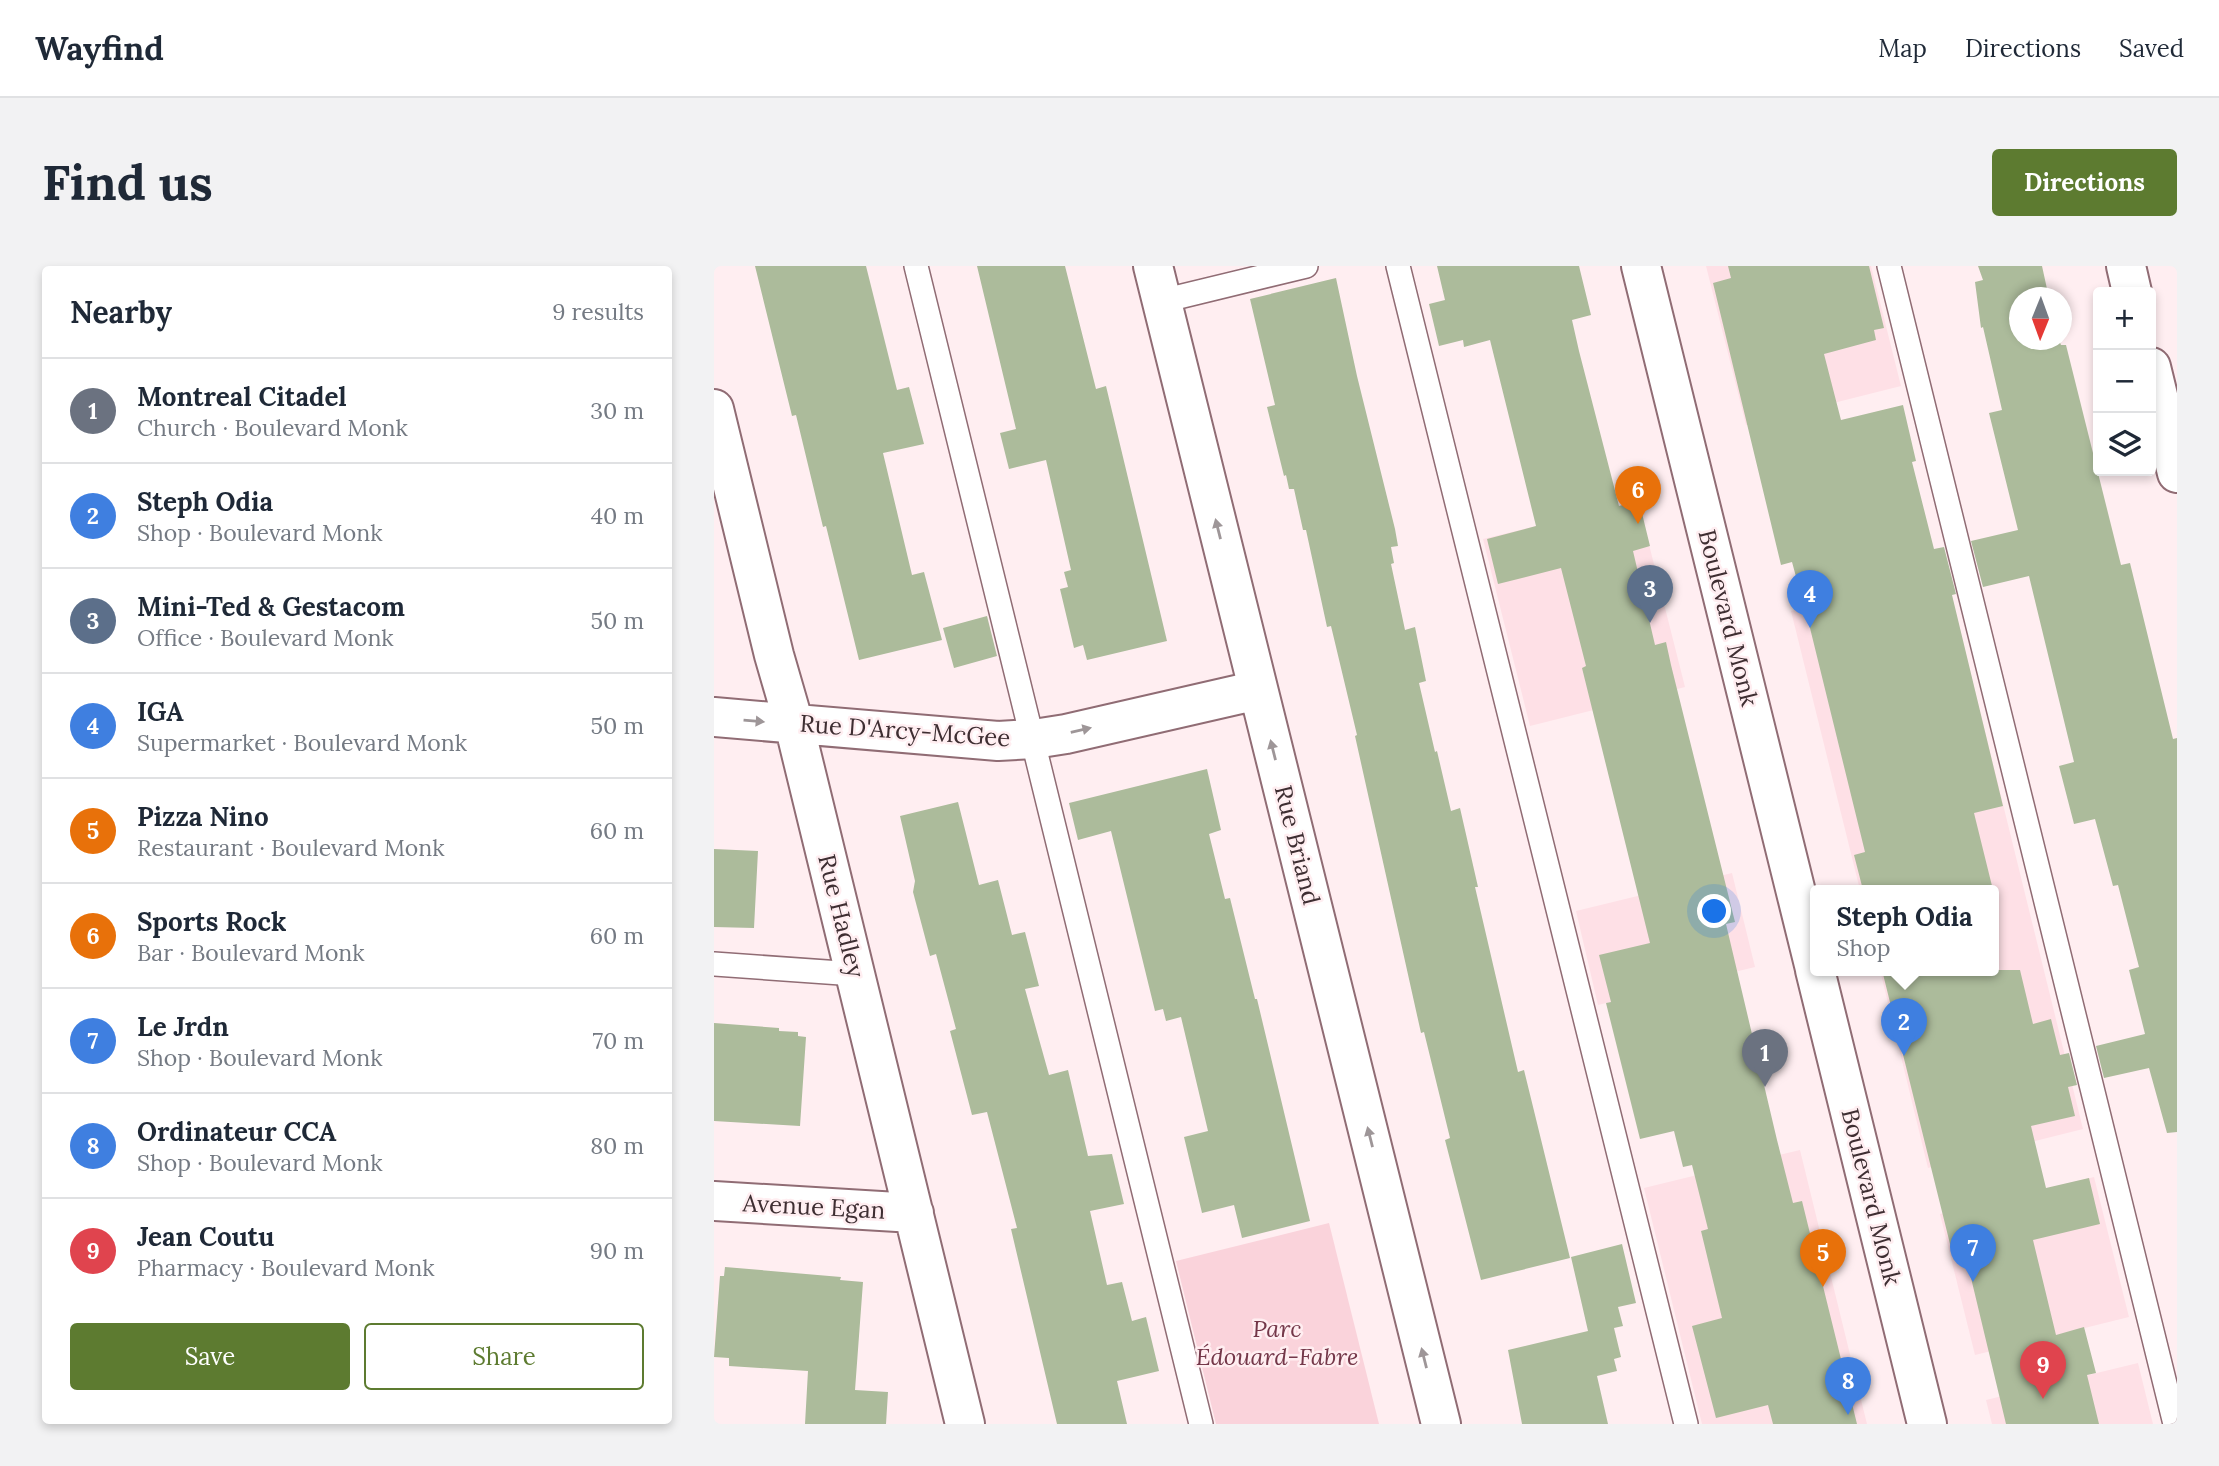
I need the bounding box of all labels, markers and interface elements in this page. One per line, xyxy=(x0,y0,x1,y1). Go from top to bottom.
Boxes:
text: Wayfind xyxy=(35,27,164,69)
text: Map xyxy=(1878,33,1927,64)
text: Directions xyxy=(1965,33,2081,64)
text: Saved xyxy=(2119,33,2184,64)
button: Directions xyxy=(1992,149,2177,216)
text: Find us xyxy=(42,151,213,213)
north arrow xyxy=(2009,287,2072,350)
map controls xyxy=(2093,287,2156,476)
button: + xyxy=(2093,287,2156,350)
text: Nearby xyxy=(70,293,172,331)
text: 9 results xyxy=(552,297,644,326)
button: − xyxy=(2093,350,2156,413)
text: Montreal Citadel xyxy=(137,380,347,413)
text: 1 xyxy=(88,396,98,425)
text: 30 m xyxy=(590,396,644,425)
text: Church · Boulevard Monk xyxy=(137,413,408,442)
button: layers xyxy=(2093,413,2156,476)
pin: 6 xyxy=(1615,466,1661,524)
text: Steph Odia xyxy=(137,485,273,518)
text: 2 xyxy=(87,501,99,530)
text: 40 m xyxy=(591,501,644,530)
text: Shop · Boulevard Monk xyxy=(137,518,383,547)
one-way arrow xyxy=(1213,518,1224,540)
street label: Boulevard Monk xyxy=(1692,526,1765,710)
pin: 3 xyxy=(1627,565,1673,623)
pin: 4 xyxy=(1787,570,1833,628)
text: Mini-Ted & Gestacom xyxy=(137,590,405,623)
text: 3 xyxy=(87,606,99,635)
text: 50 m xyxy=(591,606,644,635)
text: Office · Boulevard Monk xyxy=(137,623,394,652)
text: IGA xyxy=(137,695,184,728)
street label: Rue D'Arcy-McGee xyxy=(799,708,1011,753)
text: 4 xyxy=(87,711,99,740)
text: 50 m xyxy=(591,711,644,740)
one-way arrow xyxy=(743,716,765,727)
one-way arrow xyxy=(1070,725,1092,736)
text: Supermarket · Boulevard Monk xyxy=(137,728,467,757)
one-way arrow xyxy=(1267,739,1278,761)
street label: Rue Briand xyxy=(1268,782,1327,908)
text: Pizza Nino xyxy=(137,800,269,833)
text: 5 xyxy=(87,816,99,845)
text: 60 m xyxy=(590,816,644,845)
text: Restaurant · Boulevard Monk xyxy=(137,833,445,862)
street label: Rue Hadley xyxy=(811,851,872,981)
popup xyxy=(1810,885,1999,976)
your location xyxy=(1697,894,1731,928)
text: Steph Odia xyxy=(1836,900,1973,933)
text: Sports Rock xyxy=(137,905,286,938)
text: 6 xyxy=(86,921,100,950)
text: 60 m xyxy=(590,921,644,950)
text: Shop xyxy=(1836,933,1890,962)
text: Bar · Boulevard Monk xyxy=(137,938,365,967)
pin: 2 xyxy=(1881,998,1927,1056)
text: Le Jrdn xyxy=(137,1010,229,1043)
text: 7 xyxy=(88,1026,98,1055)
text: 70 m xyxy=(593,1026,644,1055)
pin: 1 xyxy=(1742,1029,1788,1087)
text: Shop · Boulevard Monk xyxy=(137,1043,383,1072)
street label: Boulevard Monk xyxy=(1835,1105,1908,1289)
text: Ordinateur CCA xyxy=(137,1115,336,1148)
one-way arrow xyxy=(1364,1126,1375,1148)
text: 8 xyxy=(86,1131,100,1160)
text: 80 m xyxy=(590,1131,644,1160)
text: Shop · Boulevard Monk xyxy=(137,1148,383,1177)
street label: Avenue Egan xyxy=(741,1187,886,1226)
text: Jean Coutu xyxy=(137,1220,274,1253)
pin: 7 xyxy=(1950,1224,1996,1282)
pin: 5 xyxy=(1800,1229,1846,1287)
text: 9 xyxy=(86,1236,100,1265)
text: 90 m xyxy=(590,1236,644,1265)
text: Pharmacy · Boulevard Monk xyxy=(137,1253,435,1282)
park label: Parc Édouard-Fabre xyxy=(1196,1313,1358,1372)
button: Save xyxy=(70,1323,350,1390)
button: Share xyxy=(364,1323,644,1390)
pin: 9 xyxy=(2020,1341,2066,1399)
one-way arrow xyxy=(1418,1347,1429,1369)
pin: 8 xyxy=(1825,1357,1871,1415)

